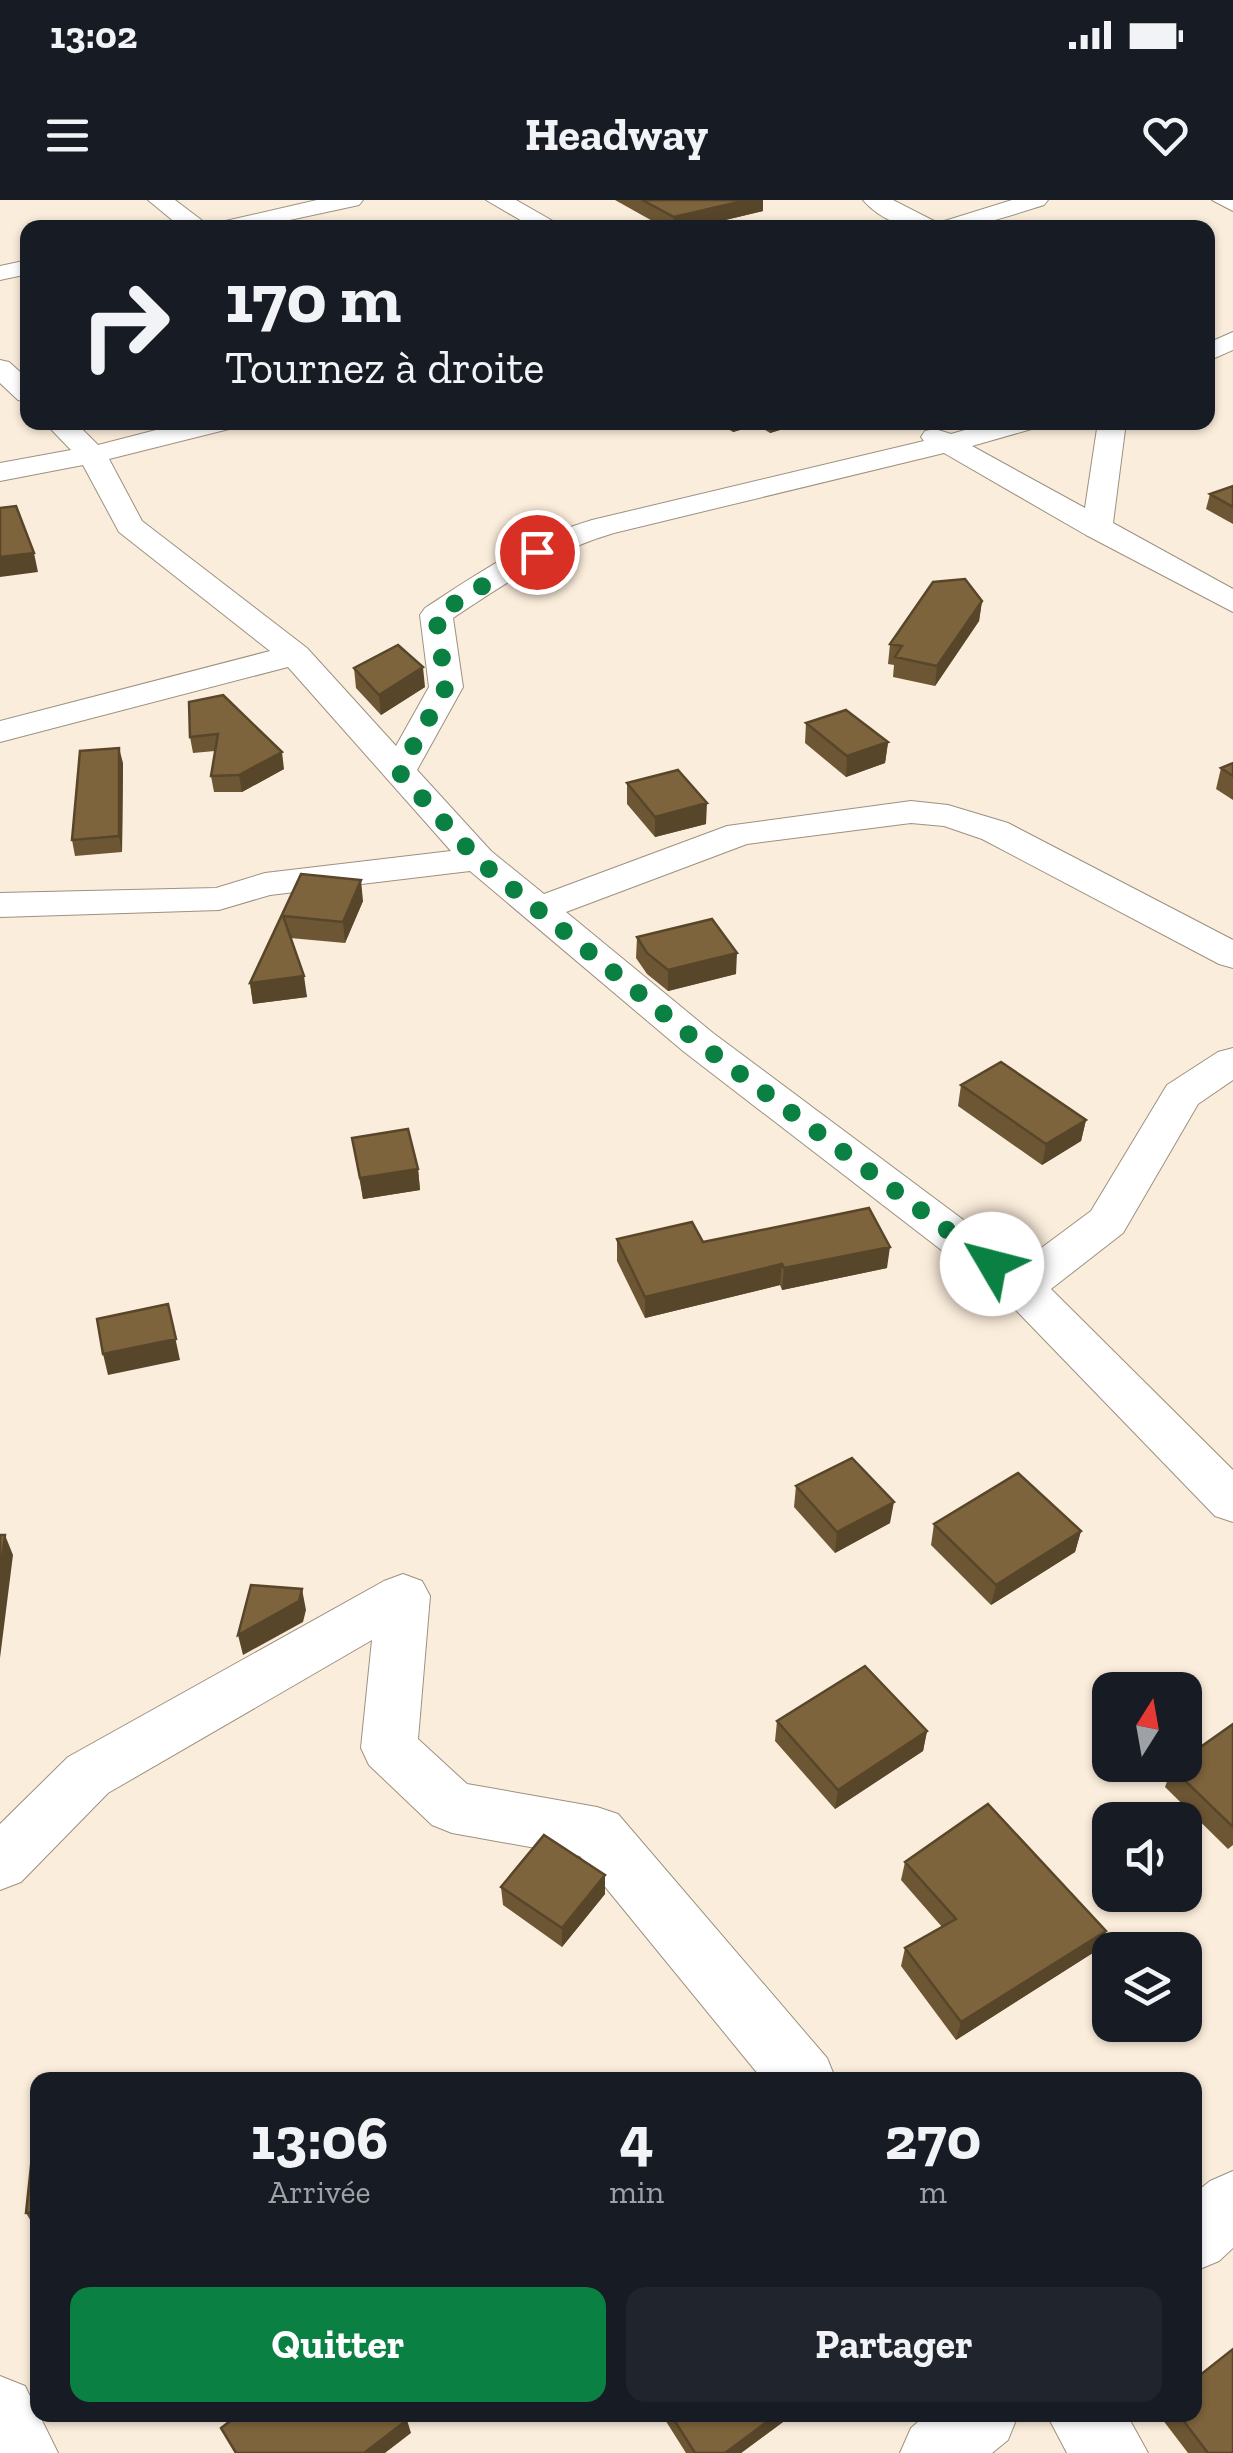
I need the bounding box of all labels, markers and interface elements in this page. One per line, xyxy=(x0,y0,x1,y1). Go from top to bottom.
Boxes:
text: 13:02 xyxy=(50,12,137,58)
icon: menu xyxy=(40,108,95,163)
text: Headway xyxy=(525,108,708,162)
icon: heart xyxy=(1138,108,1193,163)
text: 170 m xyxy=(225,256,401,340)
icon: right xyxy=(60,260,190,390)
text: Tournez à droite xyxy=(225,341,544,395)
pin xyxy=(495,510,580,595)
icon: arrive xyxy=(510,525,565,580)
position arrow xyxy=(940,1212,1044,1316)
north arrow xyxy=(1092,1672,1202,1782)
map controls xyxy=(1092,1672,1202,2042)
button: sound xyxy=(1092,1802,1202,1912)
button: layers xyxy=(1092,1932,1202,2042)
text: 13:06 xyxy=(251,2102,389,2174)
text: 4 xyxy=(620,2102,654,2174)
text: 270 xyxy=(885,2102,981,2174)
text: Arrivée xyxy=(269,2173,371,2211)
text: min xyxy=(609,2173,664,2211)
text: m xyxy=(919,2173,947,2211)
button: Quitter xyxy=(70,2287,606,2402)
button: Partager xyxy=(626,2287,1162,2402)

